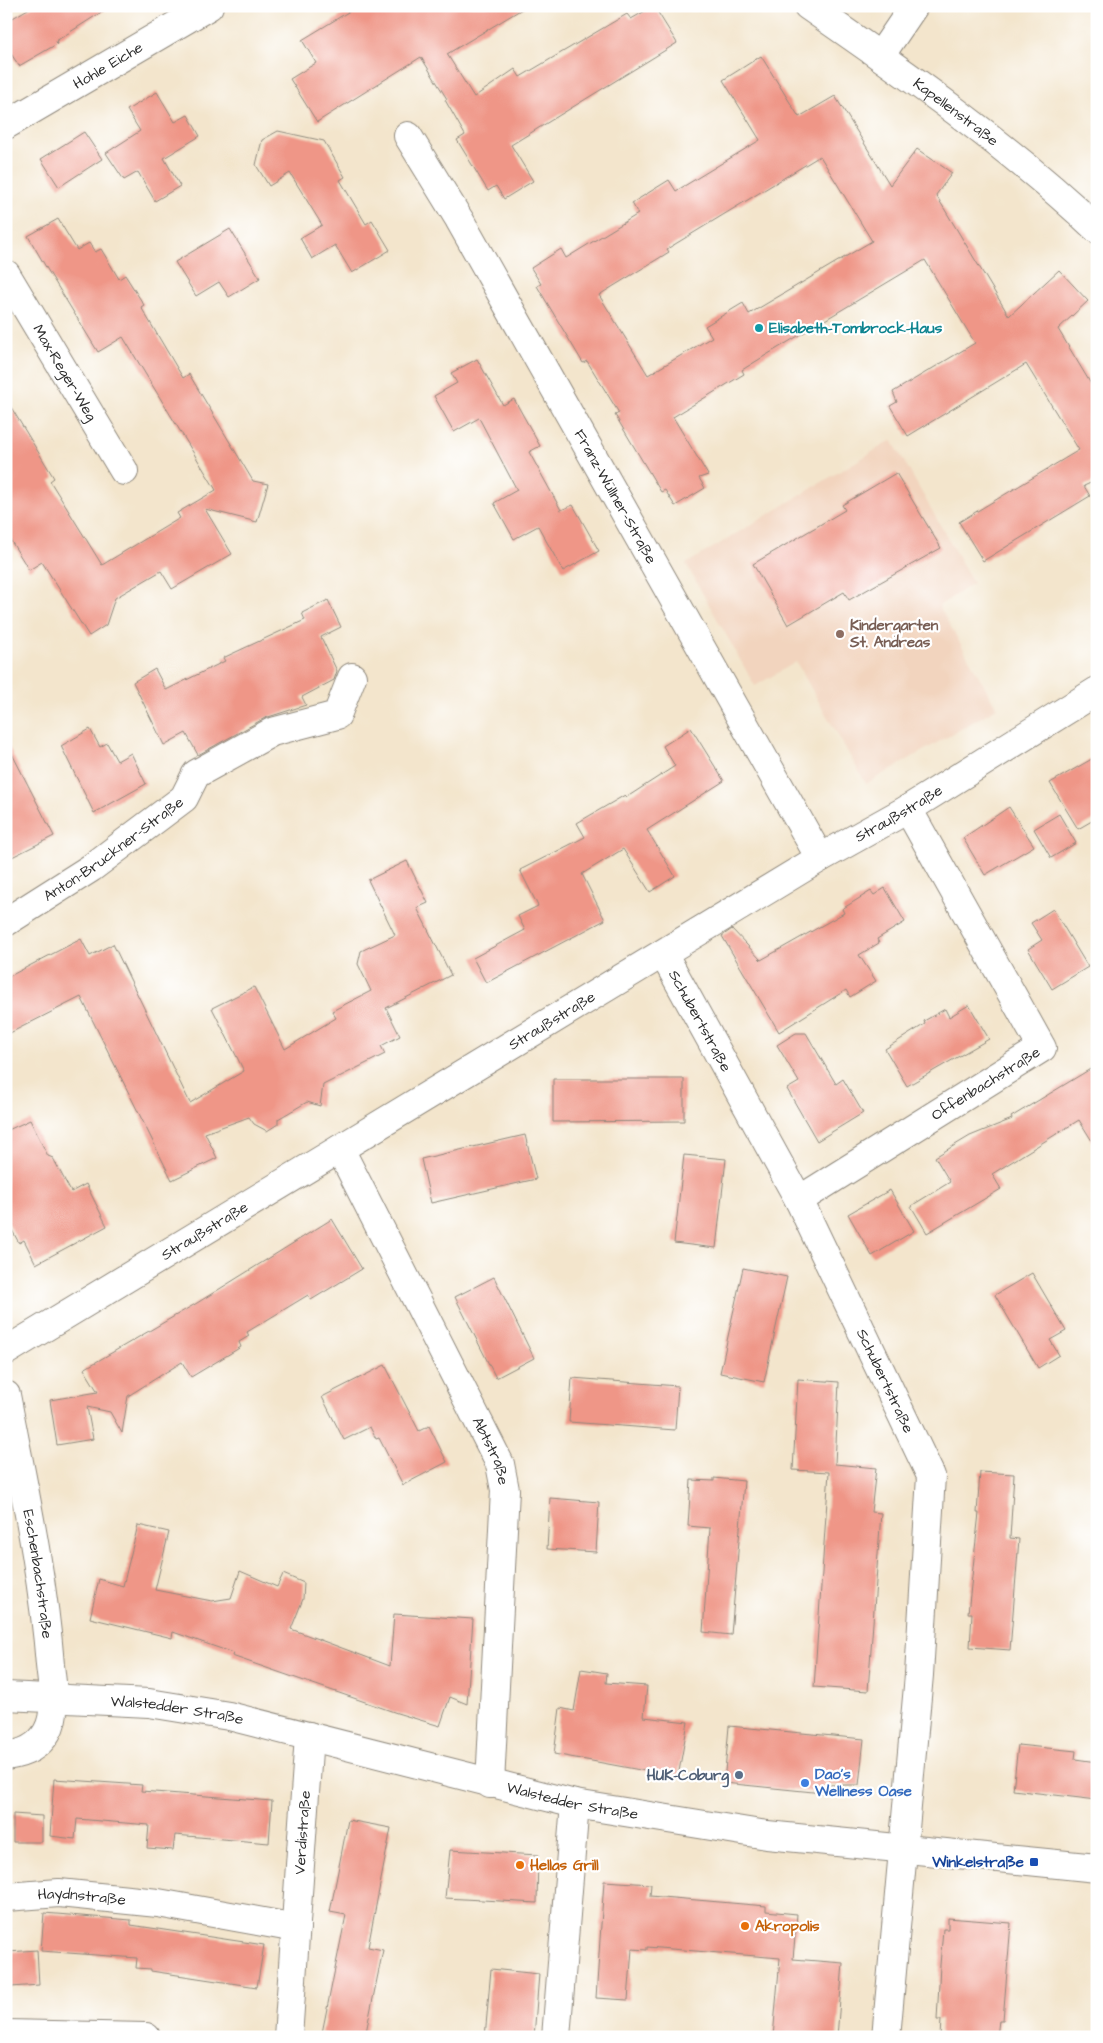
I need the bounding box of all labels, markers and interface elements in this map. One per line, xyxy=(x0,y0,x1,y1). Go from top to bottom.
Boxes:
street label: Hohle Eiche xyxy=(69,37,147,94)
street label: Kapellenstraße xyxy=(909,73,1003,151)
place label: Elisabeth-Tombrock-Haus xyxy=(769,318,943,339)
street label: Max-Reger-Weg xyxy=(28,321,102,426)
marker: Elisabeth-Tombrock-Haus xyxy=(753,322,765,334)
street label: Franz-Wüllner-Straße xyxy=(569,426,662,568)
place label: Kindergarten St. Andreas xyxy=(849,615,939,653)
marker: Kindergarten St. Andreas xyxy=(834,628,846,640)
street label: Straußstraße xyxy=(851,780,947,848)
street label: Anton-Bruckner-Straße xyxy=(39,792,188,907)
street label: Schubertstraße xyxy=(663,966,736,1076)
street label: Straußstraße xyxy=(505,986,599,1055)
street label: Offenbachstraße xyxy=(927,1042,1044,1126)
street label: Straußstraße xyxy=(157,1197,252,1266)
street label: Schubertstraße xyxy=(851,1325,919,1437)
street label: Abtstraße xyxy=(467,1414,514,1487)
street label: Eschenbachstraße xyxy=(17,1508,58,1640)
street label: Walstedder Straße xyxy=(110,1691,246,1730)
place label: Dao's Wellness Oase xyxy=(814,1764,912,1802)
place label: HUK-Coburg xyxy=(647,1765,729,1788)
marker: HUK-Coburg xyxy=(733,1769,745,1781)
street label: Walstedder Straße xyxy=(504,1777,640,1825)
marker: Dao's Wellness Oase xyxy=(799,1777,811,1789)
street label: Verdistraße xyxy=(289,1790,316,1875)
place label: Winkelstraße xyxy=(931,1852,1024,1873)
place label: Hellas Grill xyxy=(530,1855,599,1876)
marker: Winkelstraße xyxy=(1028,1856,1040,1868)
marker: Hellas Grill xyxy=(514,1859,526,1871)
street label: Haydnstraße xyxy=(37,1883,127,1911)
place label: Akropolis xyxy=(755,1916,820,1937)
marker: Akropolis xyxy=(739,1920,751,1932)

